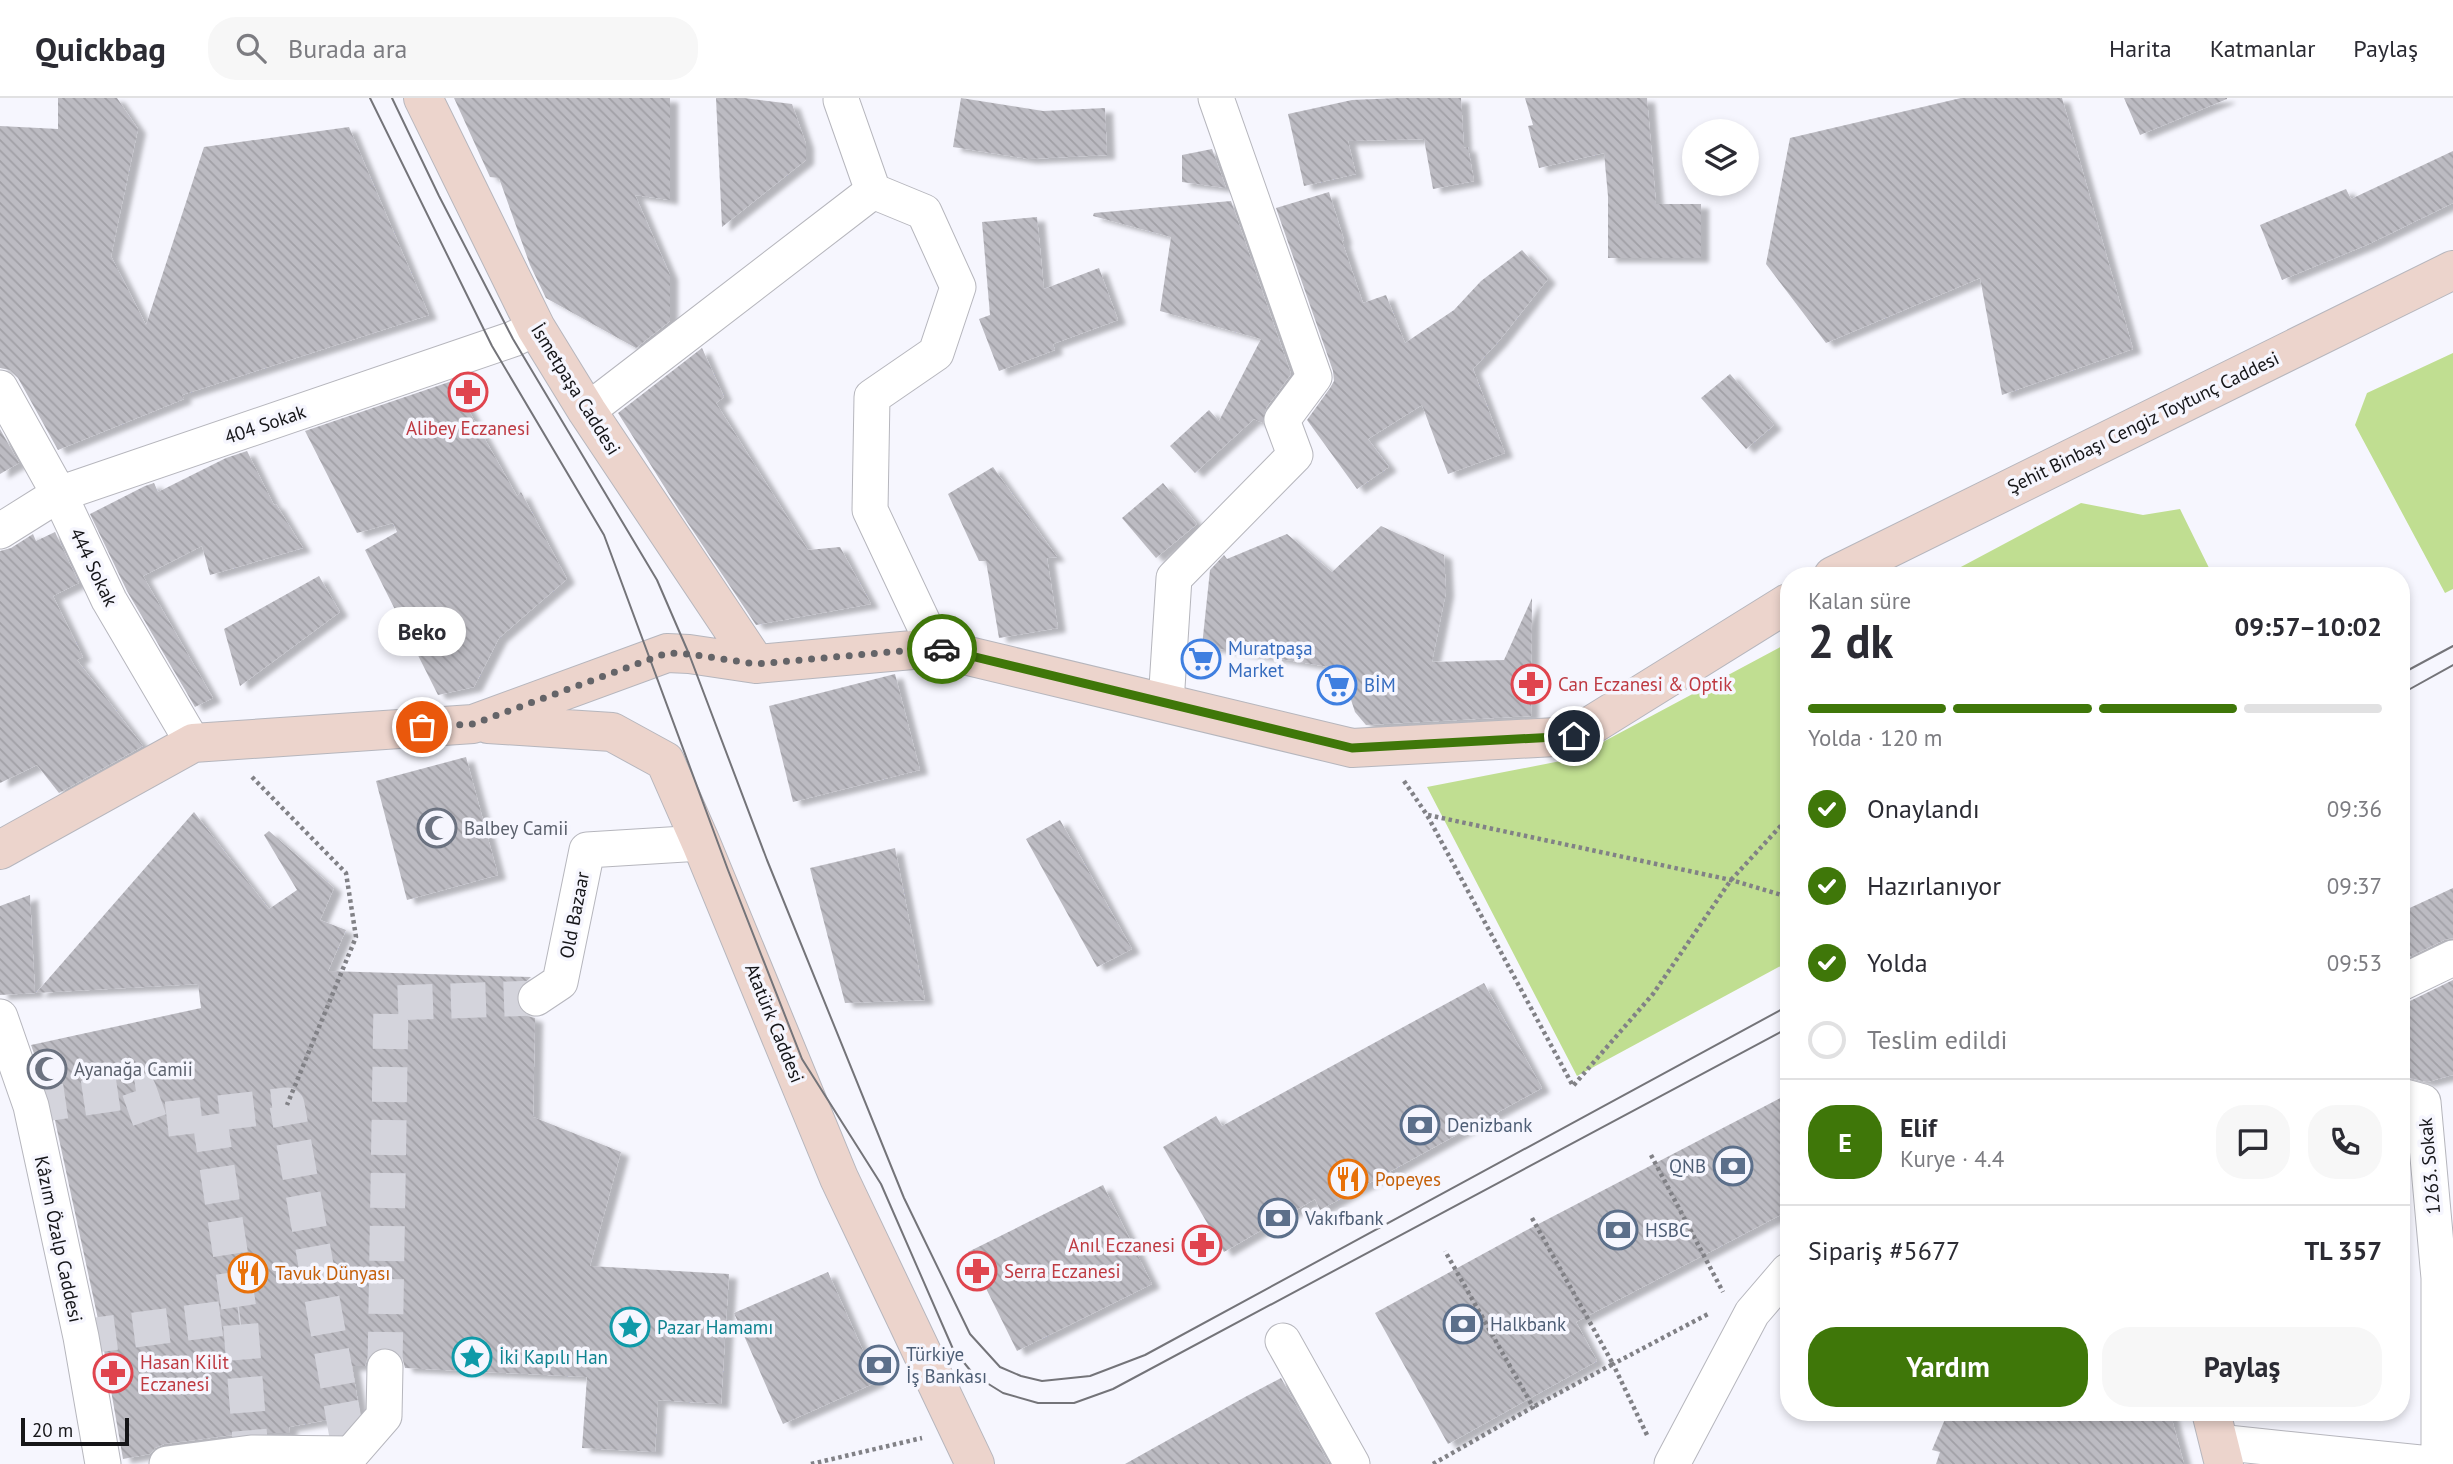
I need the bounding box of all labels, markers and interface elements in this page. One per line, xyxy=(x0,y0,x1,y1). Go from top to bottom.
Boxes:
search box xyxy=(208,17,698,80)
text: Quickbag xyxy=(35,27,166,70)
icon: search xyxy=(232,29,270,67)
text: Burada ara xyxy=(288,32,407,65)
text: Harita xyxy=(2109,33,2172,64)
text: Katmanlar xyxy=(2210,33,2315,64)
text: Paylaş xyxy=(2353,33,2418,64)
map controls xyxy=(1682,119,1759,196)
button: layers xyxy=(1682,119,1759,196)
street label: İsmetpaşa Caddesi xyxy=(526,319,626,459)
street label: Şehit Binbaşı Cengiz Toytunç Caddesi xyxy=(2003,346,2283,498)
pharmacy icon: Alibey Eczanesi xyxy=(447,371,489,413)
street label: 404 Sokak xyxy=(221,399,309,449)
place label: Alibey Eczanesi xyxy=(406,416,530,440)
street label: 444 Sokak xyxy=(65,524,123,610)
text: Kalan süre xyxy=(1808,586,1911,615)
callout: Beko xyxy=(378,608,466,657)
text: 09:57–10:02 xyxy=(2235,610,2382,643)
text: 2 dk xyxy=(1808,611,1893,671)
courier xyxy=(907,614,977,684)
text: Beko xyxy=(398,617,446,646)
icon: car xyxy=(923,630,961,668)
place label: Muratpaşa Market xyxy=(1228,636,1313,682)
supermarket icon: Muratpaşa Market xyxy=(1180,638,1222,680)
pharmacy icon: Can Eczanesi & Optik xyxy=(1510,663,1552,705)
supermarket icon: BİM xyxy=(1316,664,1358,706)
place label: Can Eczanesi & Optik xyxy=(1558,672,1732,696)
place label: BİM xyxy=(1364,673,1396,697)
pin xyxy=(392,697,452,757)
pin xyxy=(1544,706,1604,766)
icon: bag xyxy=(403,708,441,746)
icon: home xyxy=(1555,717,1593,755)
text: Yolda · 120 m xyxy=(1808,723,1943,752)
icon: check xyxy=(1808,790,1846,828)
text: Onaylandı xyxy=(1867,792,1980,825)
text: 09:36 xyxy=(2327,794,2382,823)
mosque icon: Balbey Camii xyxy=(416,807,458,849)
place label: Balbey Camii xyxy=(464,816,568,840)
icon: check xyxy=(1808,867,1846,905)
street label: Old Bazaar xyxy=(554,869,594,961)
text: Hazırlanıyor xyxy=(1867,869,2001,902)
text: 09:37 xyxy=(2327,871,2382,900)
icon: check xyxy=(1808,944,1846,982)
text: Yolda xyxy=(1867,946,1928,979)
text: 09:53 xyxy=(2327,948,2382,977)
street label: Atatürk Caddesi xyxy=(740,960,810,1086)
text: Teslim edildi xyxy=(1867,1023,2008,1056)
mosque icon: Ayanağa Camii xyxy=(26,1048,68,1090)
place label: Ayanağa Camii xyxy=(74,1057,193,1081)
bank icon: Denizbank xyxy=(1399,1104,1441,1146)
button: chat xyxy=(2216,1105,2290,1179)
button: phone xyxy=(2308,1105,2382,1179)
text: Elif xyxy=(1900,1111,1937,1144)
place label: Denizbank xyxy=(1447,1113,1532,1137)
street label: 1263. Sokak xyxy=(2413,1117,2445,1215)
text: E xyxy=(1838,1126,1852,1159)
text: Kurye · 4.4 xyxy=(1900,1144,2004,1173)
bank icon: QNB xyxy=(1712,1145,1754,1187)
street label: Kâzım Özalp Caddesi xyxy=(30,1154,88,1324)
place label: QNB xyxy=(1669,1154,1706,1178)
restaurant icon: Popeyes xyxy=(1327,1158,1369,1200)
place label: Popeyes xyxy=(1375,1167,1441,1191)
bank icon: Vakıfbank xyxy=(1257,1197,1299,1239)
place label: Vakıfbank xyxy=(1304,1206,1384,1230)
bank icon: HSBC xyxy=(1597,1209,1639,1251)
place label: HSBC xyxy=(1645,1218,1690,1242)
pharmacy icon: Anıl Eczanesi xyxy=(1181,1224,1223,1266)
place label: Anıl Eczanesi xyxy=(1068,1233,1175,1257)
text: Sipariş #5677 xyxy=(1808,1234,1960,1267)
text: TL 357 xyxy=(2304,1234,2382,1267)
pharmacy icon: Serra Eczanesi xyxy=(956,1250,998,1292)
restaurant icon: Tavuk Dünyası xyxy=(227,1252,269,1294)
place label: Serra Eczanesi xyxy=(1004,1259,1121,1283)
place label: Tavuk Dünyası xyxy=(275,1261,390,1285)
bank icon: Halkbank xyxy=(1442,1303,1484,1345)
place icon: Pazar Hamamı xyxy=(609,1306,651,1348)
place label: Halkbank xyxy=(1490,1312,1566,1336)
place label: Pazar Hamamı xyxy=(657,1315,773,1339)
button: Yardım xyxy=(1808,1327,2088,1407)
button: Paylaş xyxy=(2102,1327,2382,1407)
place icon: İki Kapılı Han xyxy=(451,1336,493,1378)
place label: Türkiye İş Bankası xyxy=(906,1342,987,1388)
bank icon: Türkiye İş Bankası xyxy=(858,1344,900,1386)
place label: İki Kapılı Han xyxy=(499,1345,608,1369)
place label: Hasan Kilit Eczanesi xyxy=(140,1350,229,1396)
pharmacy icon: Hasan Kilit Eczanesi xyxy=(92,1352,134,1394)
scale bar xyxy=(21,1415,130,1447)
text: 20 m xyxy=(32,1418,73,1442)

